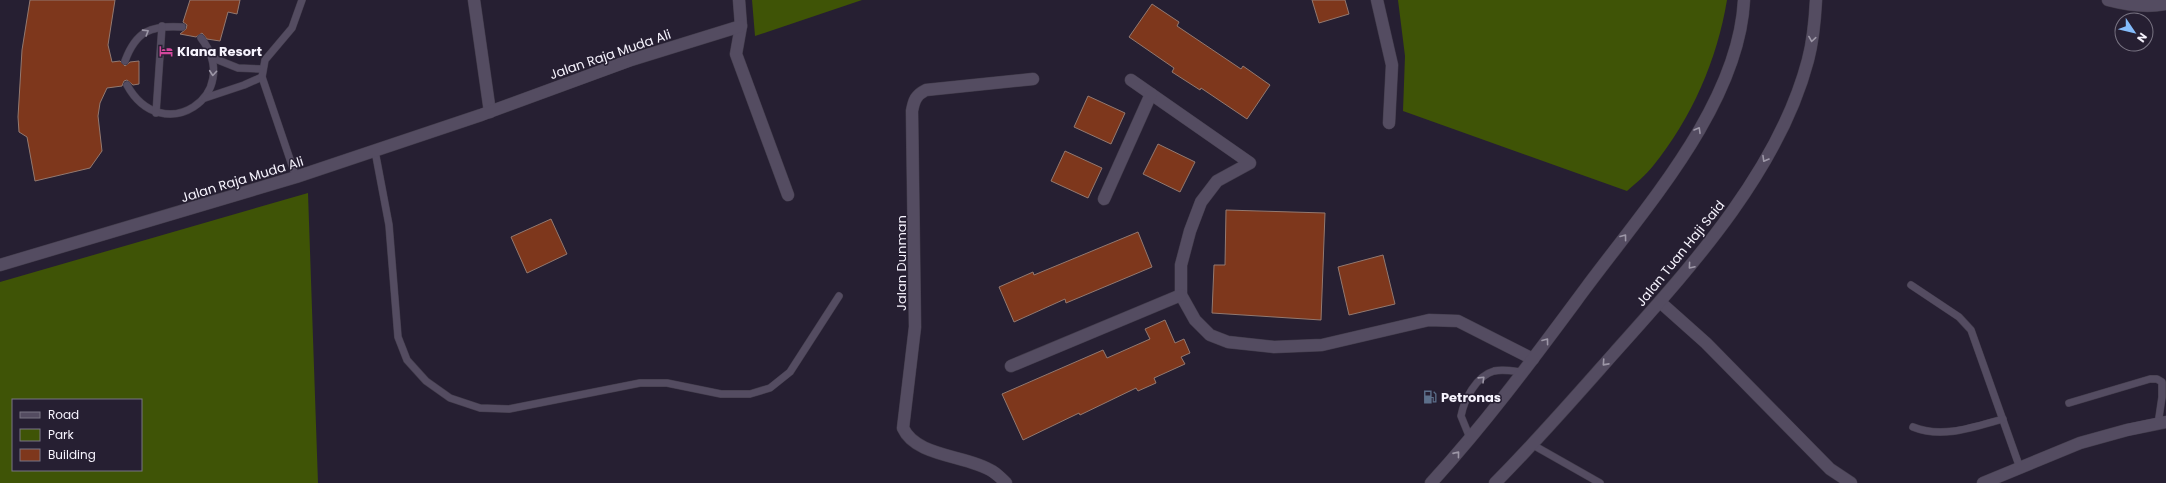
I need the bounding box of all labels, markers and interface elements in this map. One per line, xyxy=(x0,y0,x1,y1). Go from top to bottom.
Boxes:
north arrow xyxy=(2114,12,2154,52)
street label: Jalan Raja Muda Ali xyxy=(547,25,673,84)
one-way arrow xyxy=(142,30,149,37)
text: N xyxy=(2133,30,2151,46)
one-way arrow xyxy=(1808,36,1817,42)
place label: Klana Resort xyxy=(177,42,262,61)
hotel icon: Klana Resort xyxy=(158,43,174,59)
one-way arrow xyxy=(209,70,218,77)
one-way arrow xyxy=(1694,127,1701,134)
street label: Jalan Raja Muda Ali xyxy=(178,152,306,207)
one-way arrow xyxy=(1762,155,1769,162)
street label: Jalan Tuan Haji Said xyxy=(1632,196,1729,310)
street label: Jalan Dunman xyxy=(892,215,911,311)
one-way arrow xyxy=(1619,234,1626,241)
one-way arrow xyxy=(1688,261,1695,268)
one-way arrow xyxy=(1541,338,1548,345)
one-way arrow xyxy=(1603,359,1610,366)
one-way arrow xyxy=(1477,377,1485,384)
place label: Petronas xyxy=(1441,388,1501,407)
fuel station icon: Petronas xyxy=(1422,389,1438,405)
legend xyxy=(12,399,142,471)
text: Road xyxy=(48,406,79,423)
text: Park xyxy=(48,426,75,443)
text: Building xyxy=(48,446,96,463)
one-way arrow xyxy=(1452,451,1459,458)

